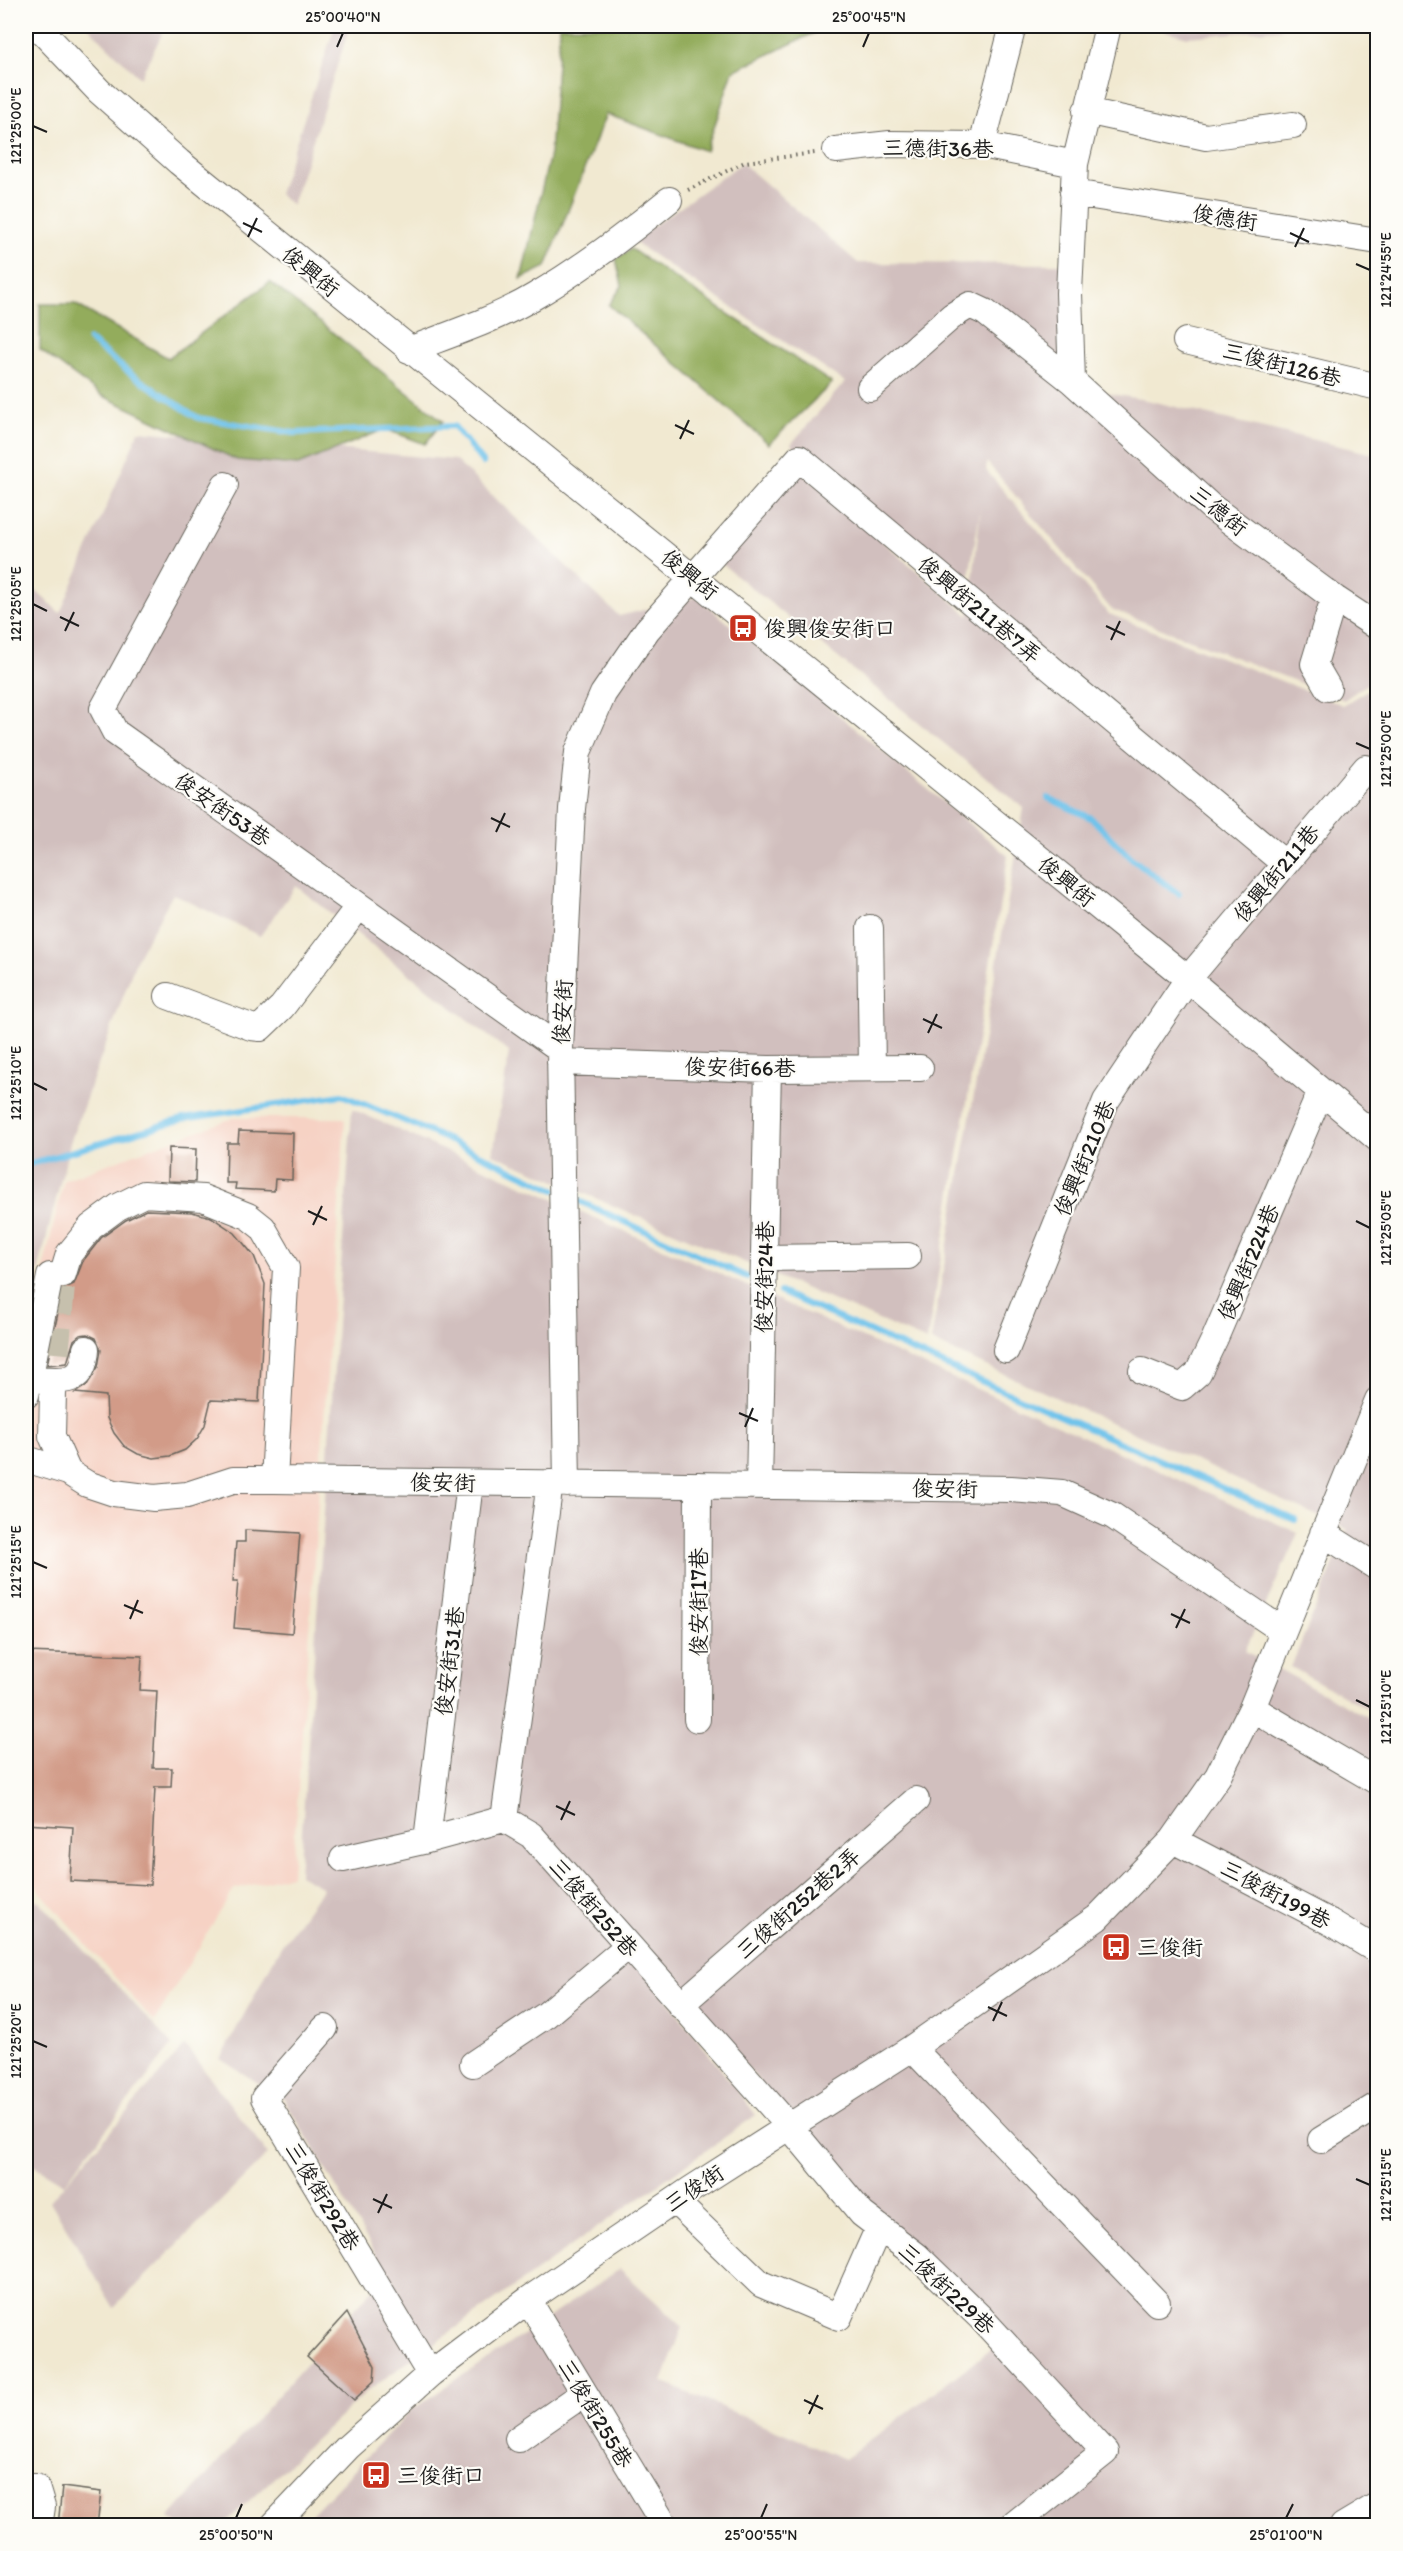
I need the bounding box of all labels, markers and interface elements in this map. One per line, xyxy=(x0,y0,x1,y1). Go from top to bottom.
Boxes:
text: 25°00'40"N xyxy=(305,8,381,26)
text: 25°00'45"N xyxy=(832,8,906,26)
text: 121°25'00"E xyxy=(7,87,25,165)
street label: 三德街36巷 xyxy=(882,134,994,163)
street label: 俊德街 xyxy=(1190,199,1260,236)
text: 121°24'55"E xyxy=(1377,232,1395,308)
street label: 俊興街 xyxy=(277,240,345,303)
street label: 三俊街126巷 xyxy=(1220,337,1344,392)
street label: 三德街 xyxy=(1185,479,1253,542)
street label: 俊興街 xyxy=(656,543,724,606)
street label: 俊興街211巷7弄 xyxy=(912,550,1047,669)
text: 121°25'05"E xyxy=(7,566,25,642)
bus stop icon: 俊興俊安街口 xyxy=(727,612,759,644)
place label: 俊興俊安街口 xyxy=(764,615,896,642)
text: 121°25'00"E xyxy=(1377,710,1395,788)
street label: 俊安街53巷 xyxy=(169,766,276,852)
street label: 俊興街211巷 xyxy=(1227,819,1325,928)
street label: 俊興街 xyxy=(1033,850,1101,913)
street label: 俊安街 xyxy=(547,978,578,1046)
text: 121°25'10"E xyxy=(7,1046,25,1120)
street label: 俊安街66巷 xyxy=(684,1053,796,1082)
street label: 俊興街210巷 xyxy=(1048,1096,1121,1220)
text: 121°25'05"E xyxy=(1377,1190,1395,1266)
street label: 俊興街224巷 xyxy=(1212,1200,1285,1325)
street label: 俊安街24巷 xyxy=(750,1220,779,1334)
street label: 俊安街 xyxy=(410,1468,476,1497)
street label: 俊安街 xyxy=(912,1474,978,1503)
text: 121°25'15"E xyxy=(7,1525,25,1599)
street label: 俊安街17巷 xyxy=(685,1547,712,1657)
street label: 俊安街31巷 xyxy=(429,1605,470,1717)
text: 121°25'10"E xyxy=(1377,1670,1395,1744)
street label: 三俊街252巷2弄 xyxy=(730,1842,866,1965)
street label: 三俊街252巷 xyxy=(543,1852,644,1962)
street label: 三俊街199巷 xyxy=(1216,1854,1336,1935)
bus stop icon: 三俊街 xyxy=(1100,1931,1132,1963)
place label: 三俊街 xyxy=(1137,1934,1203,1961)
text: 121°25'20"E xyxy=(7,2003,25,2079)
street label: 三俊街292巷 xyxy=(279,2137,366,2256)
text: 121°25'15"E xyxy=(1377,2148,1395,2222)
street label: 三俊街 xyxy=(659,2159,729,2218)
street label: 三俊街229巷 xyxy=(893,2237,1001,2340)
street label: 三俊街255巷 xyxy=(552,2354,639,2473)
bus stop icon: 三俊街口 xyxy=(360,2459,392,2491)
place label: 三俊街口 xyxy=(397,2462,485,2489)
text: 25°00'50"N xyxy=(199,2526,273,2544)
text: 25°00'55"N xyxy=(725,2526,797,2544)
text: 25°01'00"N xyxy=(1249,2526,1323,2544)

